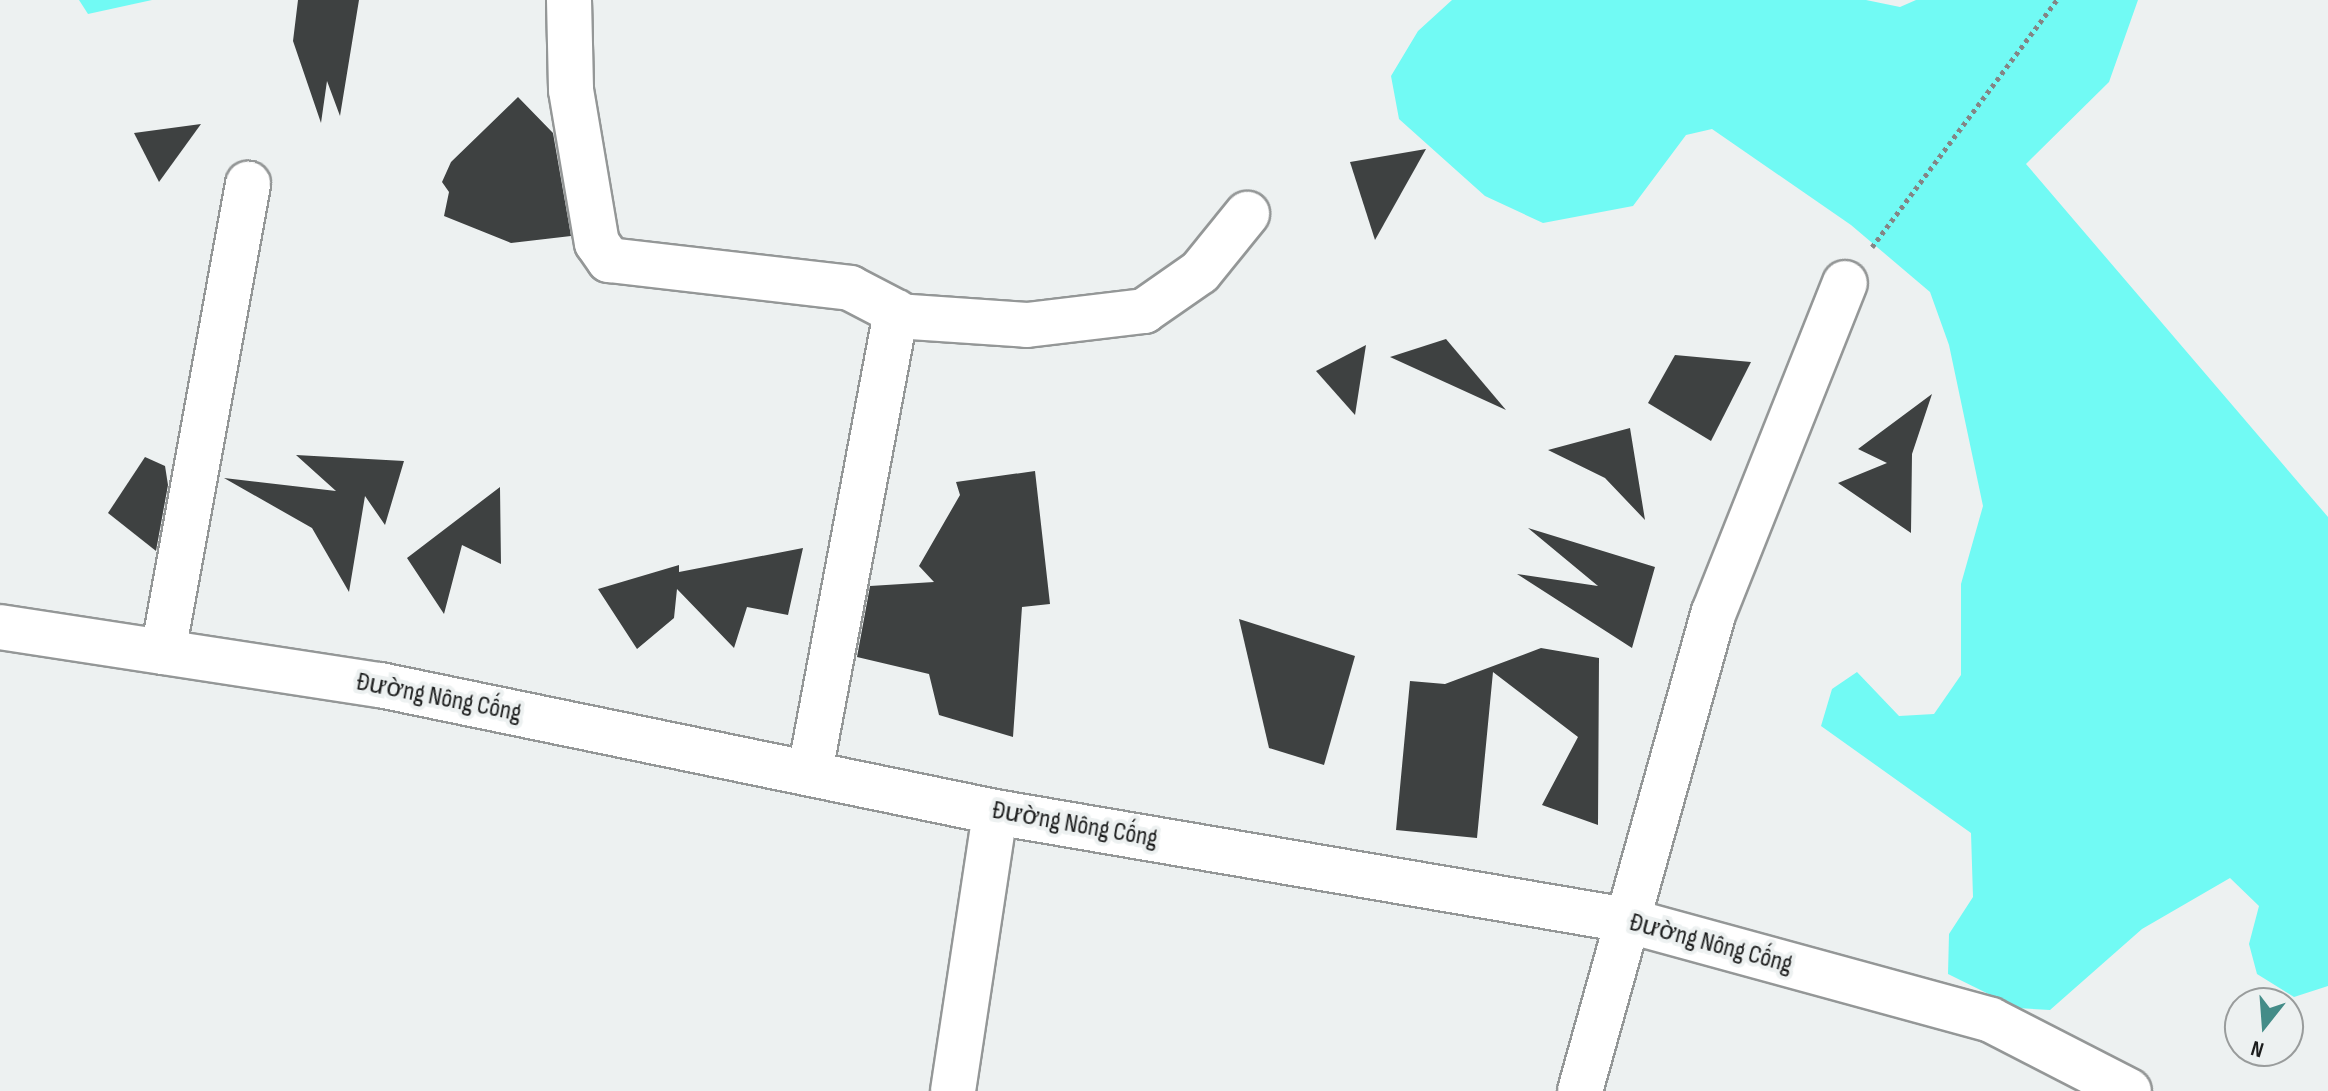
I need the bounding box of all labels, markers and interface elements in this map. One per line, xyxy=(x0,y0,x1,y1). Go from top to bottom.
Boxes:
street label: Đường Nông Cống xyxy=(354,667,524,729)
street label: Đường Nông Cống xyxy=(990,795,1160,855)
street label: Đường Nông Cống xyxy=(1626,907,1796,981)
north arrow xyxy=(2224,987,2304,1067)
text: N xyxy=(2248,1034,2267,1063)

